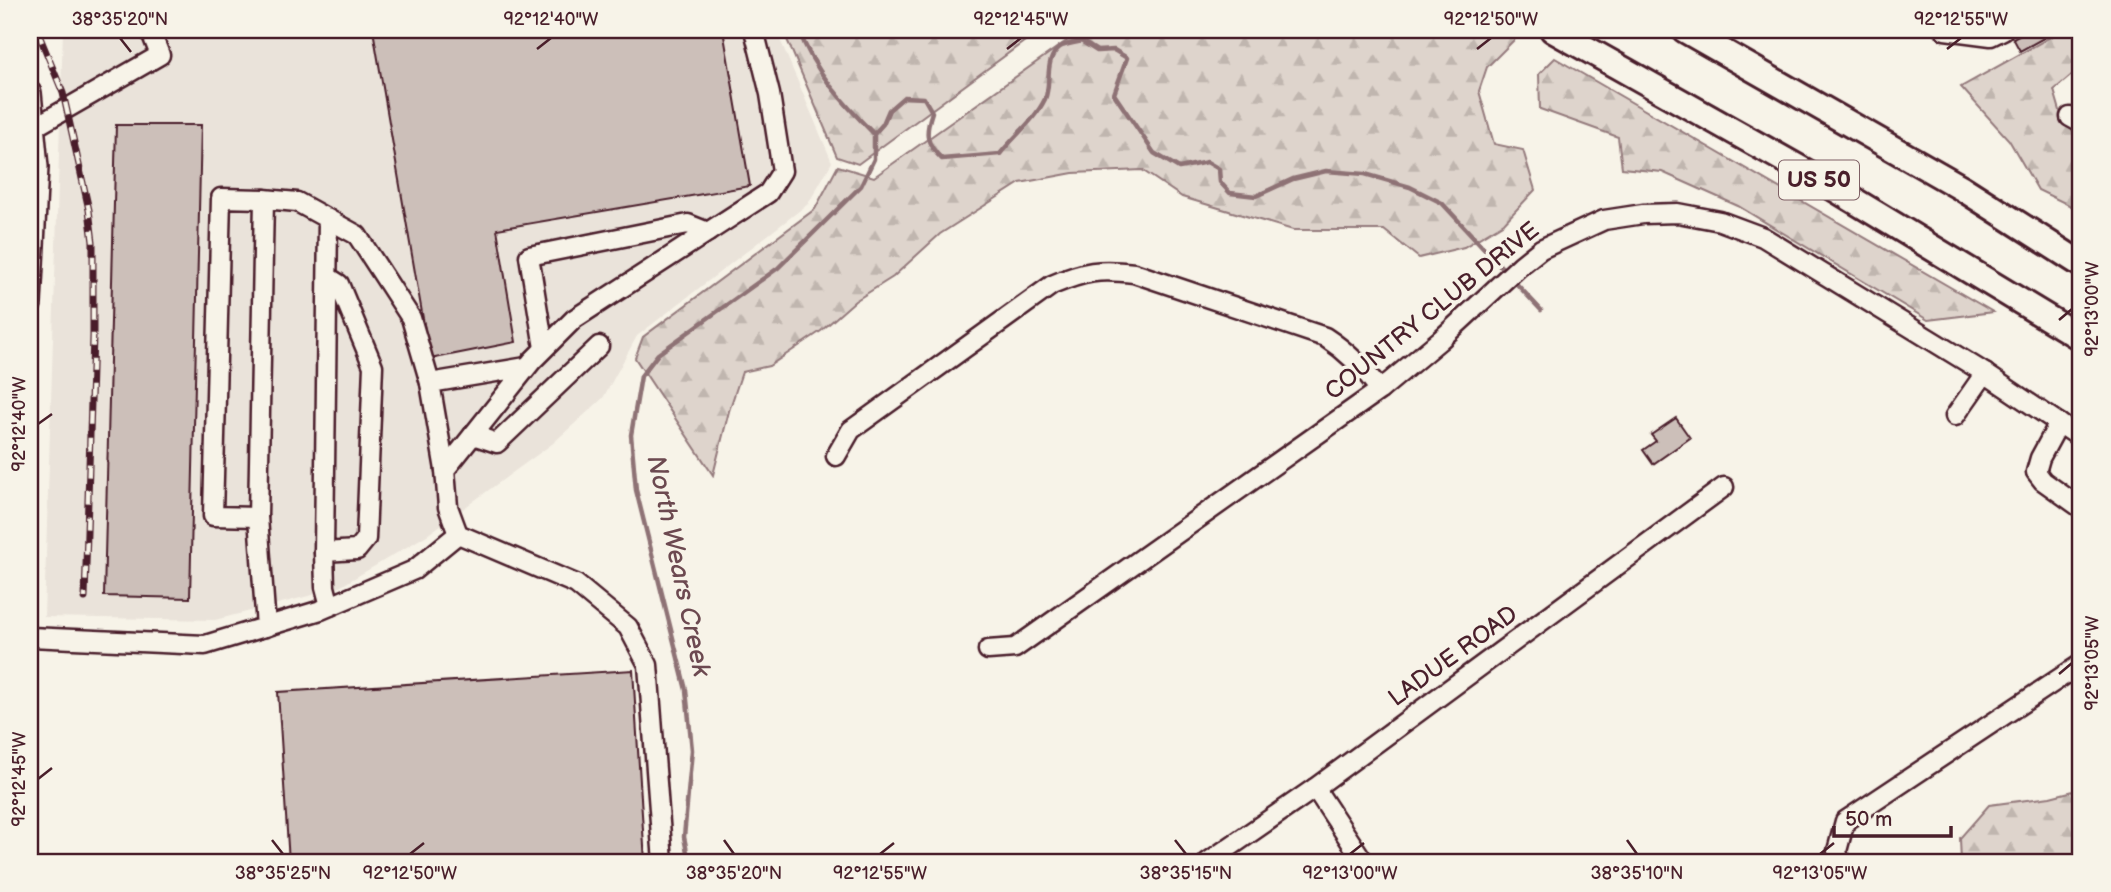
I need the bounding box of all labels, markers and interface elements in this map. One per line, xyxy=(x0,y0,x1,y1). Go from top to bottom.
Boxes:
text: 38°35'20"N xyxy=(72,9,168,30)
text: 92°12'40"W xyxy=(503,9,599,30)
text: 92°12'45"W xyxy=(974,9,1069,30)
text: 92°12'50"W xyxy=(1444,9,1539,30)
text: 92°12'55"W xyxy=(1914,9,2009,30)
road number: US 50 xyxy=(1779,160,1859,200)
street label: COUNTRY CLUB DRIVE xyxy=(1319,216,1545,406)
text: 92°13'00"W xyxy=(2082,261,2103,357)
text: 92°12'40"W xyxy=(9,376,30,472)
water label: North Wears Creek xyxy=(639,452,717,681)
street label: LADUE ROAD xyxy=(1383,599,1523,713)
text: 92°13'05"W xyxy=(2082,615,2103,710)
text: 92°12'45"W xyxy=(9,731,30,826)
scale bar xyxy=(1834,794,1952,838)
text: 50 m xyxy=(1845,807,1892,832)
text: 38°35'25"N xyxy=(235,863,331,884)
text: 92°12'50"W xyxy=(363,863,458,884)
text: 38°35'20"N xyxy=(686,863,782,884)
text: 92°12'55"W xyxy=(833,863,928,884)
text: 38°35'15"N xyxy=(1140,863,1232,884)
text: 92°13'00"W xyxy=(1302,863,1398,884)
text: 38°35'10"N xyxy=(1590,863,1684,884)
text: 92°13'05"W xyxy=(1773,863,1868,884)

